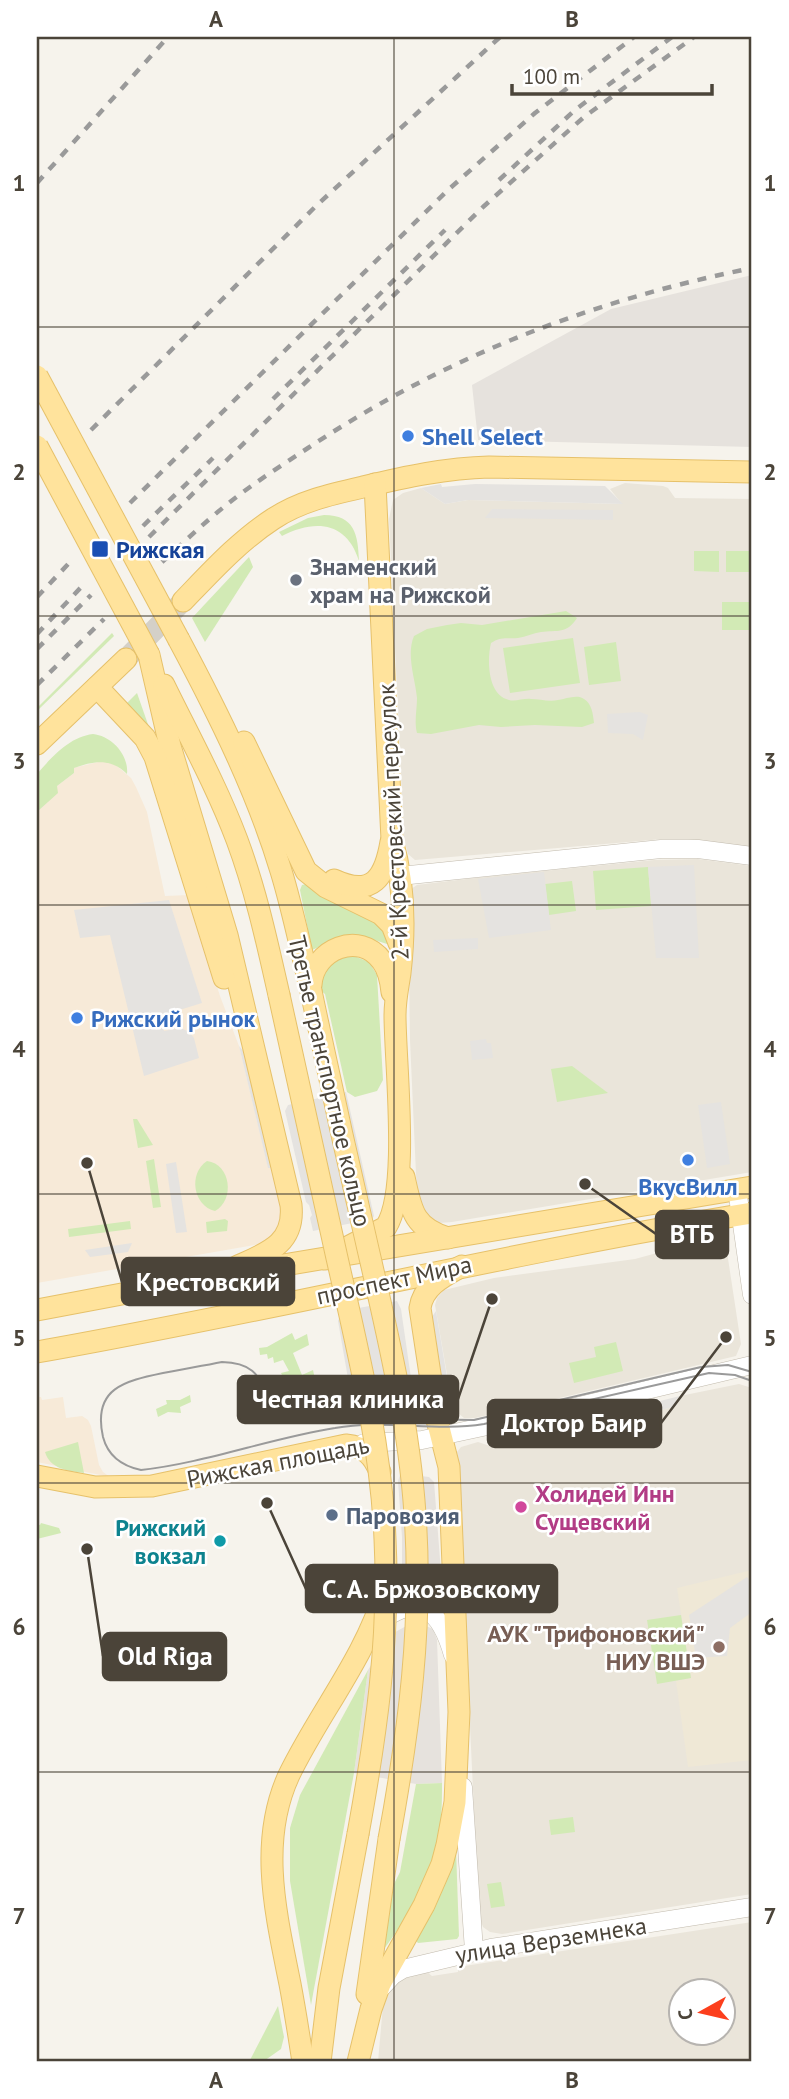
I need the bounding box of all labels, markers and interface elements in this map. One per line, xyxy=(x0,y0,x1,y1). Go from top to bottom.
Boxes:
text: A xyxy=(209,4,223,33)
text: B xyxy=(565,4,579,33)
scale bar xyxy=(512,52,712,96)
text: 100 m xyxy=(523,63,580,90)
text: 1 xyxy=(12,168,26,197)
text: 1 xyxy=(763,168,777,197)
place label: Shell Select xyxy=(422,421,544,452)
marker: Shell Select xyxy=(400,428,416,444)
text: 2 xyxy=(12,457,26,486)
text: 2 xyxy=(763,457,777,486)
place label: Рижская xyxy=(116,534,205,565)
marker: Рижская xyxy=(90,539,110,559)
place label: Знаменский храм на Рижской xyxy=(310,551,491,610)
marker: Знаменский храм на Рижской xyxy=(288,572,304,588)
street label: 2-й Крестовский переулок xyxy=(370,682,416,961)
text: 3 xyxy=(12,746,26,775)
text: 3 xyxy=(763,746,777,775)
street label: Третье транспортное кольцо xyxy=(281,932,379,1230)
place label: Рижский рынок xyxy=(91,1003,256,1034)
marker: Рижский рынок xyxy=(69,1010,85,1026)
text: 4 xyxy=(12,1034,26,1063)
text: 4 xyxy=(763,1034,777,1063)
marker: ВкусВилл xyxy=(680,1152,696,1168)
place label: ВкусВилл xyxy=(638,1171,738,1202)
callout: ВТБ xyxy=(656,1211,728,1258)
text: ВТБ xyxy=(670,1217,714,1250)
street label: проспект Мира xyxy=(313,1248,475,1312)
callout: Крестовский xyxy=(122,1258,294,1305)
text: Крестовский xyxy=(136,1265,280,1298)
text: 5 xyxy=(12,1323,26,1352)
text: 5 xyxy=(763,1323,777,1352)
callout: Честная клиника xyxy=(238,1376,458,1423)
text: Честная клиника xyxy=(252,1382,444,1415)
callout: Доктор Баир xyxy=(488,1400,661,1447)
text: Доктор Баир xyxy=(501,1406,647,1439)
street label: Рижская площадь xyxy=(184,1429,372,1495)
place label: Холидей Инн Сущевский xyxy=(535,1478,675,1537)
marker: Холидей Инн Сущевский xyxy=(513,1499,529,1515)
place label: Паровозия xyxy=(346,1500,460,1531)
marker: Паровозия xyxy=(324,1507,340,1523)
place label: Рижский вокзал xyxy=(115,1512,206,1571)
marker: Рижский вокзал xyxy=(212,1533,228,1549)
callout: С. А. Бржозовскому xyxy=(306,1565,557,1612)
text: С. А. Бржозовскому xyxy=(322,1572,541,1605)
text: 6 xyxy=(12,1612,26,1641)
text: 6 xyxy=(763,1612,777,1641)
place label: АУК "Трифоновский" НИУ ВШЭ xyxy=(487,1618,705,1677)
callout: Old Riga xyxy=(103,1633,226,1680)
text: Old Riga xyxy=(117,1639,213,1672)
marker: АУК "Трифоновский" НИУ ВШЭ xyxy=(711,1639,727,1655)
text: 7 xyxy=(12,1901,26,1930)
text: 7 xyxy=(763,1901,777,1930)
street label: улица Верземнека xyxy=(453,1910,649,1970)
north arrow xyxy=(666,1976,736,2046)
text: С xyxy=(672,2007,698,2021)
text: A xyxy=(209,2065,223,2094)
text: B xyxy=(565,2065,579,2094)

